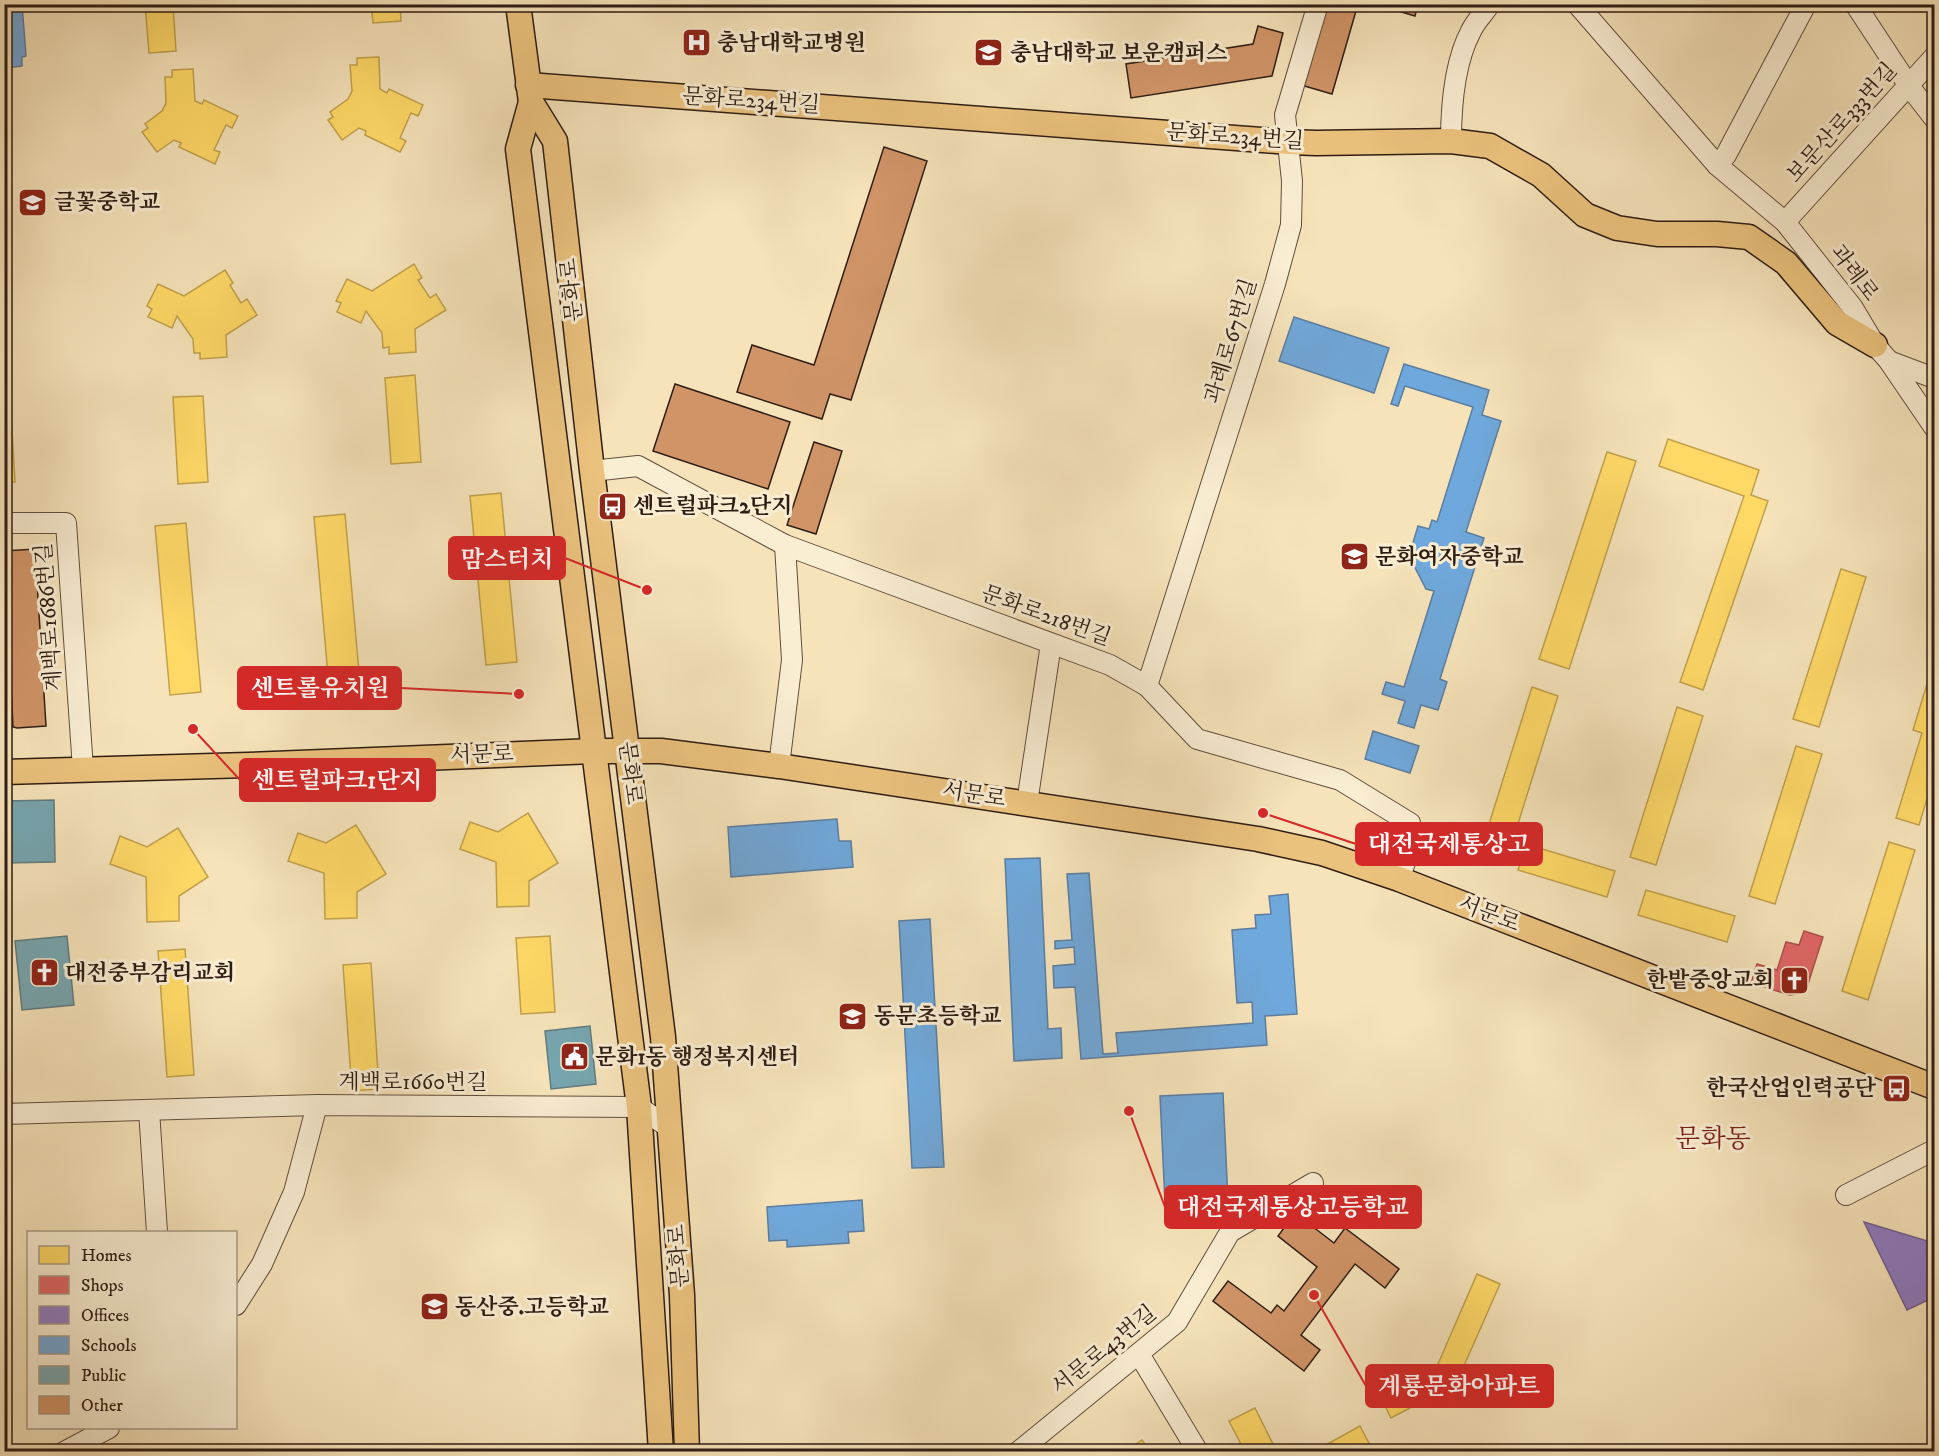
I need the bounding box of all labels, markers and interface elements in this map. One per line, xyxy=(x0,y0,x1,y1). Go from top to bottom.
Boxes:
hospital icon: 충남대학교병원 xyxy=(680,27,712,59)
place label: 충남대학교병원 xyxy=(717,30,866,57)
school or university icon: 충남대학교 보운캠퍼스 xyxy=(973,37,1005,69)
place label: 충남대학교 보운캠퍼스 xyxy=(1010,40,1227,67)
street label: 보문산로333번길 xyxy=(1781,57,1903,189)
street label: 문화로234번길 xyxy=(681,83,821,119)
street label: 문화로234번길 xyxy=(1165,119,1305,155)
school or university icon: 글꽃중학교 xyxy=(17,186,49,218)
place label: 글꽃중학교 xyxy=(54,189,160,216)
street label: 과례로 xyxy=(1824,239,1884,307)
street label: 문화로 xyxy=(555,257,589,323)
street label: 과례로67번길 xyxy=(1199,275,1263,407)
bus stop icon: 센트럴파크2단지 xyxy=(596,490,628,522)
place label: 센트럴파크2단지 xyxy=(633,493,793,520)
callout: 맘스터치 xyxy=(449,537,565,579)
school or university icon: 문화여자중학교 xyxy=(1338,541,1370,573)
street label: 계백로1686번길 xyxy=(30,542,68,692)
place label: 문화여자중학교 xyxy=(1375,544,1524,571)
text: 맘스터치 xyxy=(461,545,553,575)
street label: 문화로218번길 xyxy=(977,580,1115,652)
callout: 센트롤유치원 xyxy=(238,667,401,709)
text: 센트롤유치원 xyxy=(250,674,390,704)
street label: 서문로 xyxy=(450,740,514,770)
street label: 문화로 xyxy=(613,740,647,806)
callout: 센트럴파크1단지 xyxy=(240,759,435,801)
text: 센트럴파크1단지 xyxy=(251,766,423,796)
street label: 서문로 xyxy=(940,777,1008,813)
callout: 대전국제통상고 xyxy=(1356,823,1542,865)
text: 대전국제통상고 xyxy=(1368,830,1530,860)
street label: 서문로 xyxy=(1454,890,1524,938)
church icon: 대전중부감리교회 xyxy=(28,957,60,989)
place label: 대전중부감리교회 xyxy=(65,960,235,987)
church icon: 한밭중앙교회 xyxy=(1779,964,1811,996)
place label: 한밭중앙교회 xyxy=(1646,967,1774,994)
school or university icon: 동문초등학교 xyxy=(837,1000,869,1032)
place label: 동문초등학교 xyxy=(874,1003,1002,1030)
public building icon: 문화1동 행정복지센터 xyxy=(558,1041,590,1073)
place label: 문화1동 행정복지센터 xyxy=(595,1044,799,1071)
street label: 계백로1660번길 xyxy=(339,1069,488,1096)
bus stop icon: 한국산업인력공단 xyxy=(1881,1072,1913,1104)
place label: 한국산업인력공단 xyxy=(1706,1075,1877,1102)
district label: 문화동 xyxy=(1675,1123,1751,1156)
callout: 대전국제통상고등학교 xyxy=(1165,1186,1421,1228)
text: 대전국제통상고등학교 xyxy=(1177,1193,1409,1223)
street label: 문화로 xyxy=(663,1223,695,1289)
legend xyxy=(27,1231,237,1429)
text: Homes xyxy=(81,1245,132,1267)
text: Shops xyxy=(81,1275,124,1297)
school or university icon: 동산중.고등학교 xyxy=(418,1291,450,1323)
place label: 동산중.고등학교 xyxy=(455,1294,609,1321)
street label: 서문로43번길 xyxy=(1046,1300,1162,1400)
text: Offices xyxy=(81,1305,129,1327)
text: Schools xyxy=(81,1335,136,1357)
text: Public xyxy=(81,1365,127,1387)
callout: 계룡문화아파트 xyxy=(1366,1365,1553,1407)
text: 계룡문화아파트 xyxy=(1378,1372,1540,1402)
text: Other xyxy=(81,1395,123,1417)

